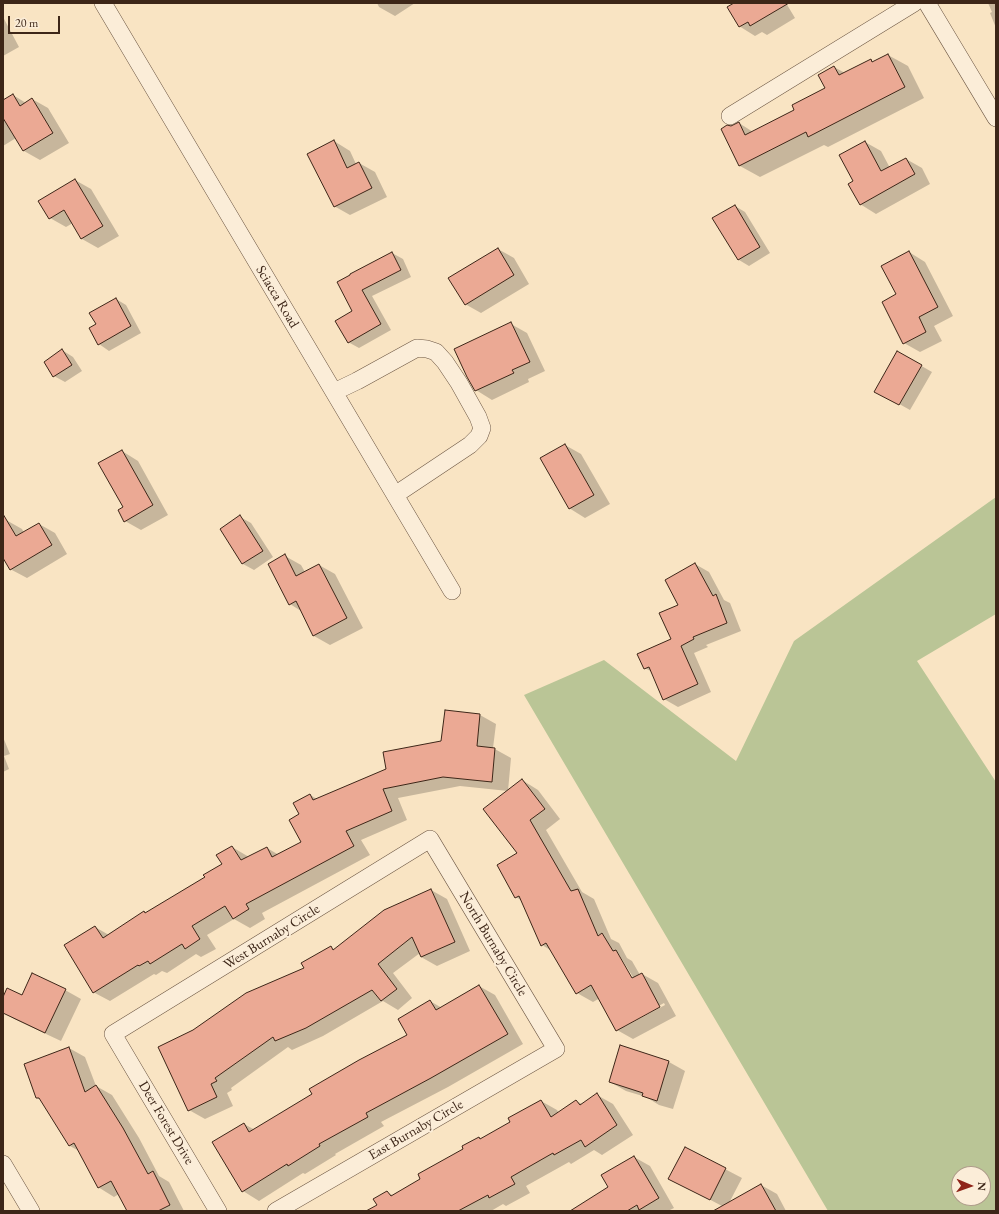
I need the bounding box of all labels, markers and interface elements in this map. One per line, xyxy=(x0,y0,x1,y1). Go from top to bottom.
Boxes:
scale bar xyxy=(10,8,62,34)
text: 20 m xyxy=(15,15,38,31)
street label: Sciacca Road xyxy=(252,263,302,331)
street label: North Burnaby Circle xyxy=(455,889,531,999)
street label: West Burnaby Circle xyxy=(221,901,323,973)
street label: Deer Forest Drive xyxy=(135,1078,197,1168)
street label: East Burnaby Circle xyxy=(366,1096,466,1164)
north arrow xyxy=(951,1166,991,1206)
text: N xyxy=(975,1182,989,1191)

